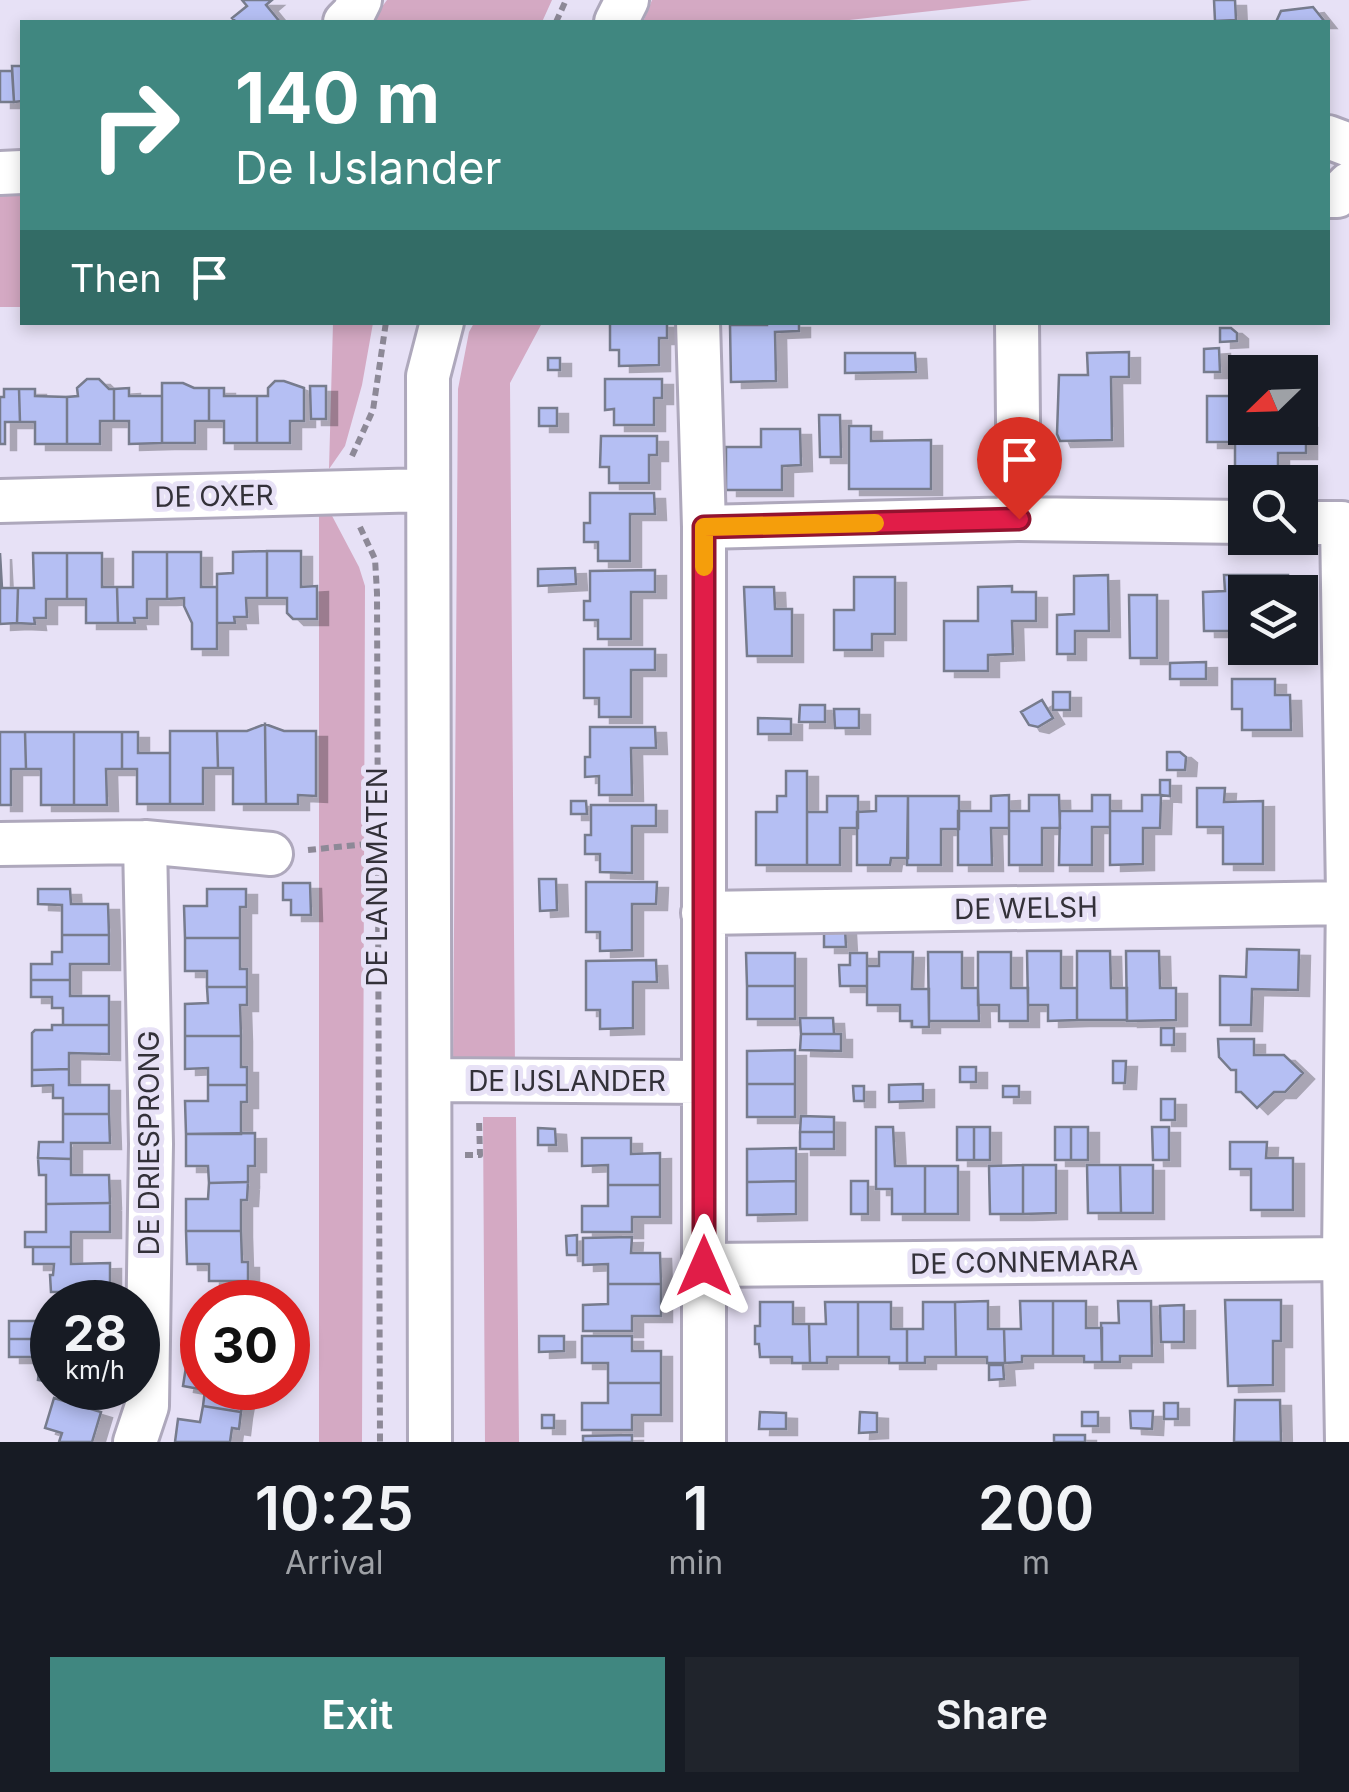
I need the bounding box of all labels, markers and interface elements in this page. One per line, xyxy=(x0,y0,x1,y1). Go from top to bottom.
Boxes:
text: 140 m xyxy=(235,55,440,140)
icon: right xyxy=(70,60,200,190)
text: De IJslander xyxy=(235,140,501,195)
icon: arrive xyxy=(182,250,237,305)
text: Then xyxy=(70,255,162,301)
north arrow xyxy=(1228,355,1318,445)
map controls xyxy=(1228,355,1318,665)
pin xyxy=(977,417,1062,520)
icon: arrive xyxy=(992,432,1047,487)
button: search xyxy=(1228,465,1318,555)
street label: DE OXER xyxy=(154,478,274,514)
button: layers xyxy=(1228,575,1318,665)
street label: DE LANDMATEN xyxy=(360,767,394,987)
street label: DE WELSH xyxy=(954,890,1098,926)
street label: DE DRIESPRONG xyxy=(132,1031,166,1255)
street label: DE IJSLANDER xyxy=(468,1064,666,1098)
position arrow xyxy=(652,1214,756,1318)
street label: DE CONNEMARA xyxy=(910,1243,1138,1281)
speed limit sign: 30 xyxy=(180,1280,310,1410)
text: 28 xyxy=(63,1303,127,1363)
text: km/h xyxy=(65,1355,125,1385)
text: 10:25 xyxy=(255,1472,414,1544)
text: 1 xyxy=(683,1472,709,1544)
text: 200 xyxy=(978,1472,1094,1544)
text: Arrival xyxy=(285,1543,383,1582)
text: min xyxy=(668,1543,723,1582)
text: m xyxy=(1022,1543,1050,1582)
button: Exit xyxy=(50,1657,665,1772)
button: Share xyxy=(685,1657,1299,1772)

